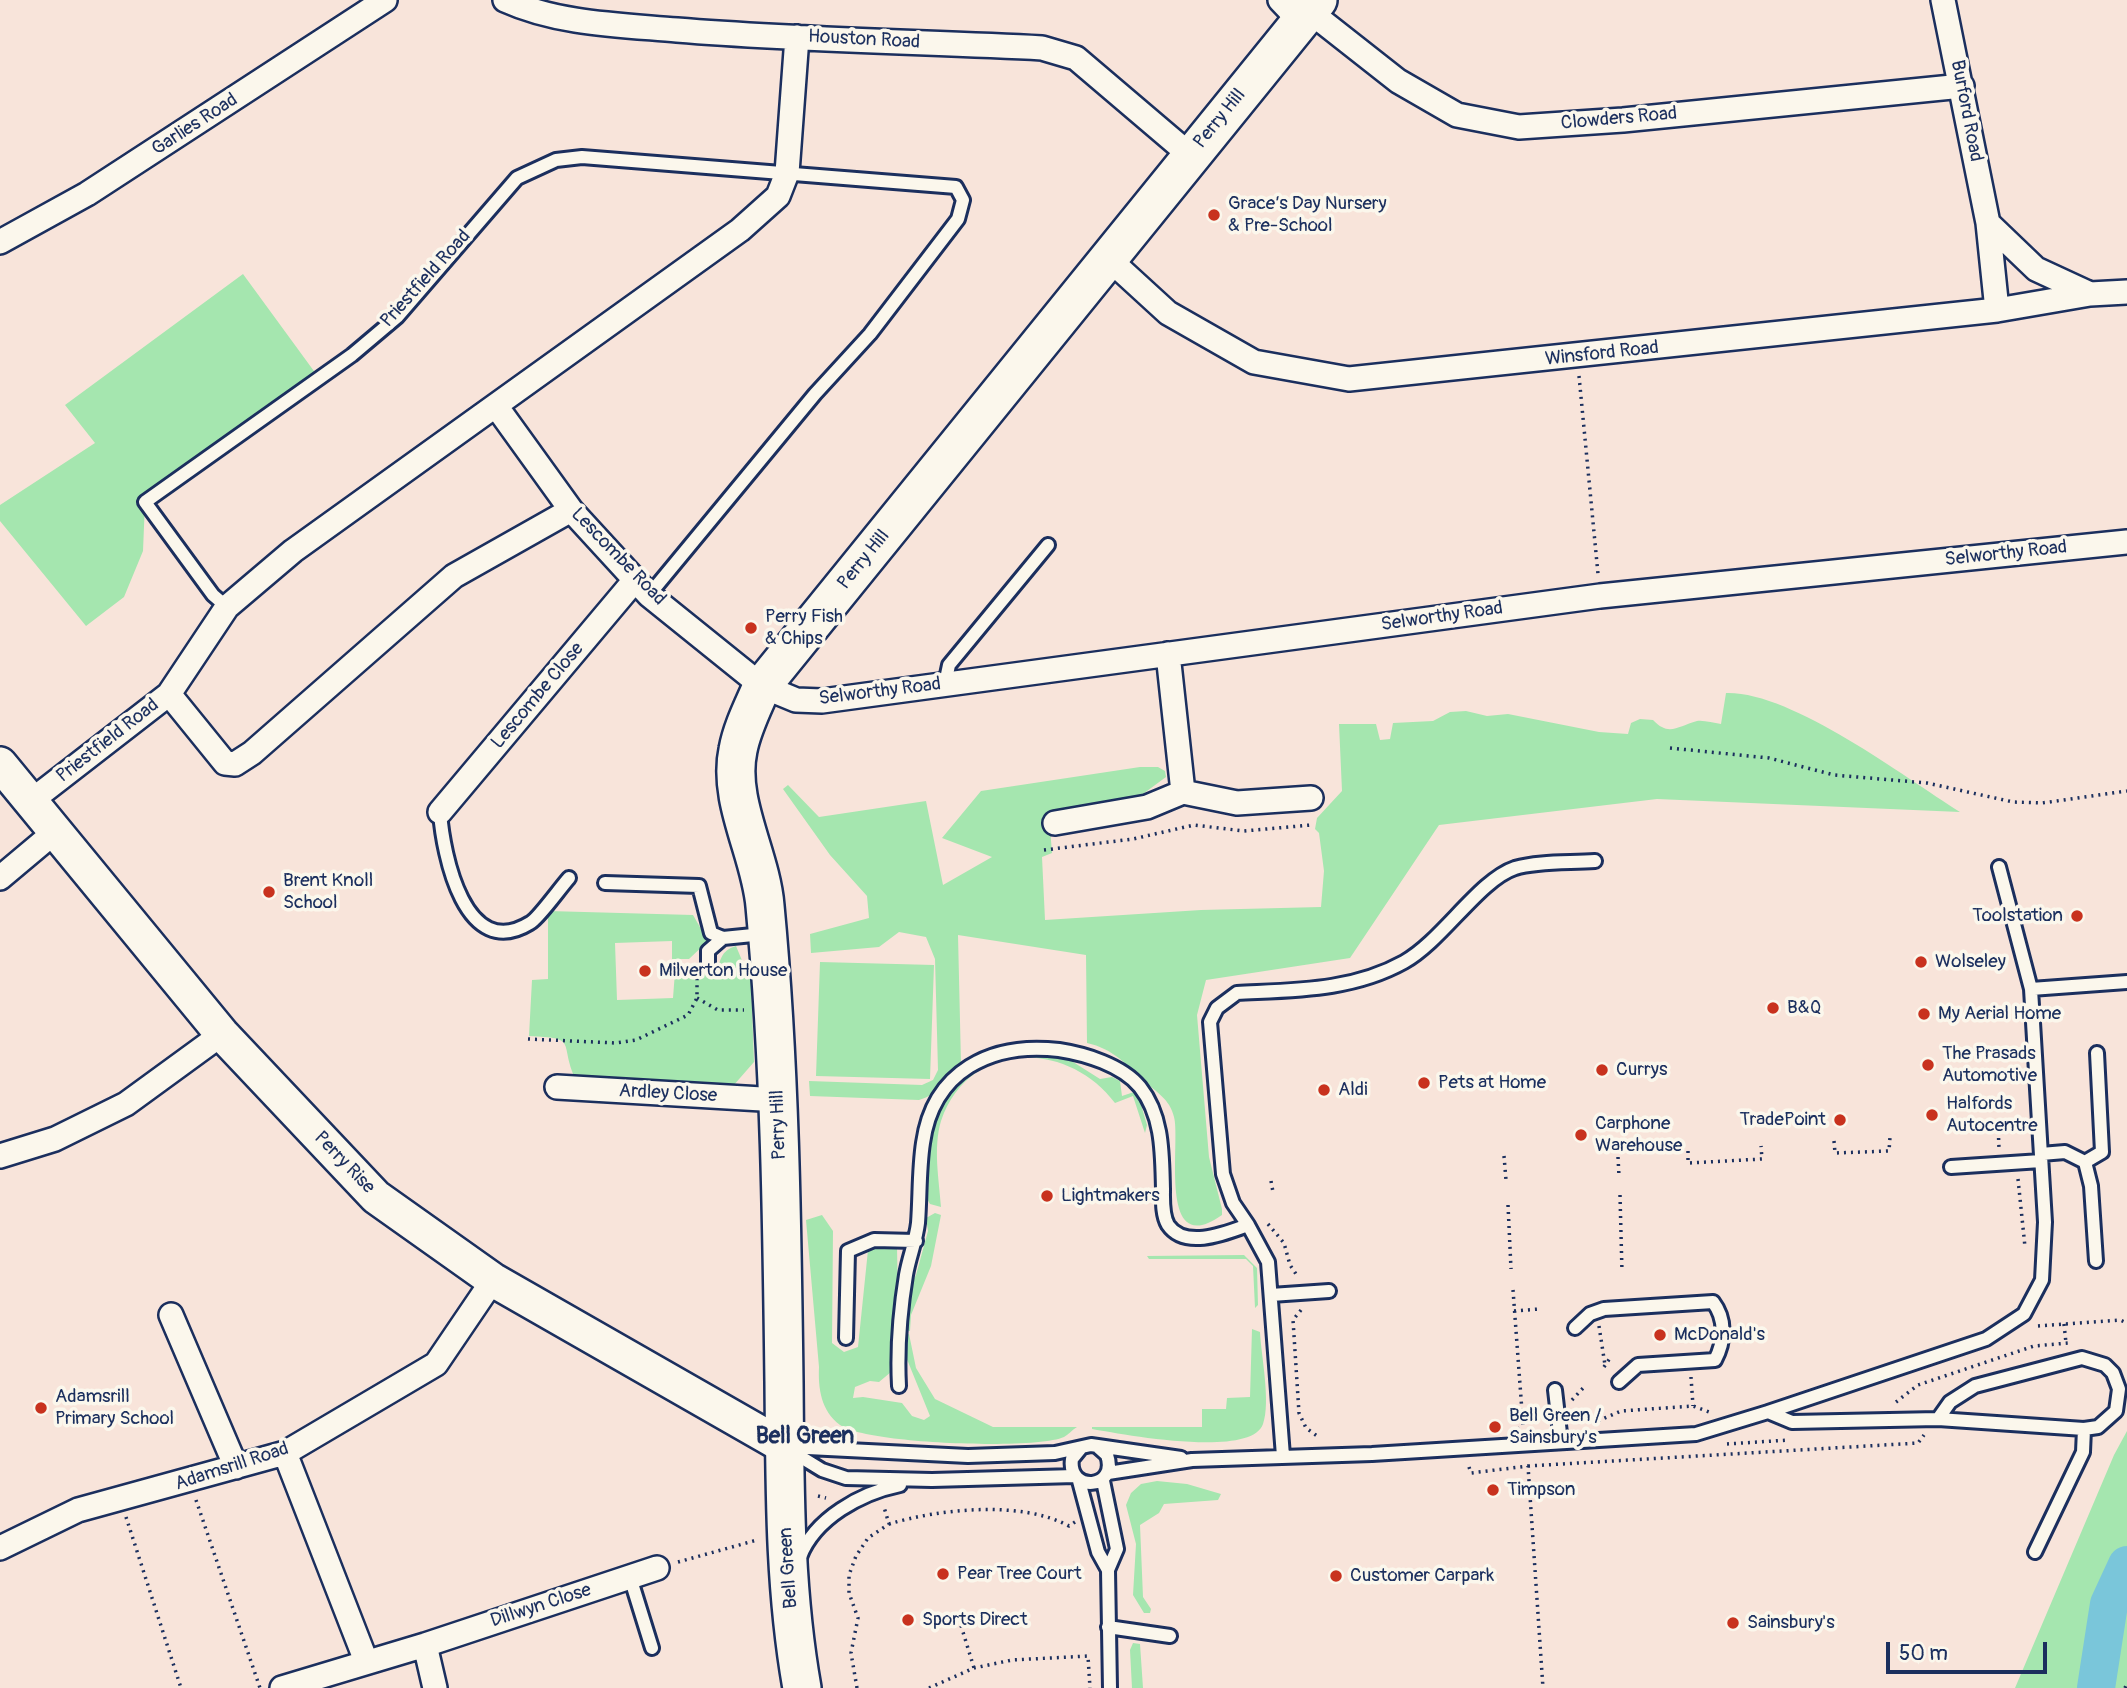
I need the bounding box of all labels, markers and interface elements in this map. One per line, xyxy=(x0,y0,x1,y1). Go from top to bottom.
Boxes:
street label: Houston Road xyxy=(807,26,921,54)
street label: Burford Road xyxy=(1945,58,1987,164)
street label: Perry Hill xyxy=(1189,85,1251,153)
street label: Garlies Road xyxy=(148,89,242,161)
street label: Clowders Road xyxy=(1560,103,1678,135)
place label: Grace’s Day Nursery & Pre-School xyxy=(1228,193,1387,237)
marker: Grace’s Day Nursery & Pre-School xyxy=(1206,207,1222,223)
street label: Priestfield Road xyxy=(376,225,476,333)
street label: Winsford Road xyxy=(1544,337,1660,371)
street label: Lescombe Road xyxy=(566,503,670,611)
street label: Perry Hill xyxy=(833,526,895,594)
street label: Selworthy Road xyxy=(1944,536,2068,572)
street label: Selworthy Road xyxy=(1380,597,1504,637)
place label: Perry Fish & Chips xyxy=(765,606,843,650)
marker: Perry Fish & Chips xyxy=(743,620,759,636)
street label: Lescombe Close xyxy=(487,638,589,754)
street label: Selworthy Road xyxy=(818,673,942,711)
street label: Priestfield Road xyxy=(52,694,164,788)
place label: Brent Knoll School xyxy=(283,870,373,914)
marker: Brent Knoll School xyxy=(261,884,277,900)
place label: Toolstation xyxy=(1972,905,2063,927)
marker: Toolstation xyxy=(2069,908,2085,924)
place label: Wolseley xyxy=(1935,951,2006,973)
marker: Wolseley xyxy=(1913,954,1929,970)
place label: Milverton House xyxy=(659,960,787,982)
marker: Milverton House xyxy=(637,963,653,979)
place label: B&Q xyxy=(1787,997,1821,1019)
marker: B&Q xyxy=(1765,1000,1781,1016)
place label: My Aerial Home xyxy=(1938,1003,2061,1025)
marker: My Aerial Home xyxy=(1916,1006,1932,1022)
place label: The Prasads Automotive xyxy=(1942,1043,2037,1087)
marker: The Prasads Automotive xyxy=(1920,1057,1936,1073)
place label: Currys xyxy=(1616,1059,1667,1081)
marker: Currys xyxy=(1594,1062,1610,1078)
place label: Pets at Home xyxy=(1438,1072,1546,1094)
marker: Pets at Home xyxy=(1416,1075,1432,1091)
place label: Aldi xyxy=(1338,1079,1368,1101)
street label: Ardley Close xyxy=(618,1080,718,1108)
marker: Aldi xyxy=(1316,1082,1332,1098)
street label: Perry Hill xyxy=(766,1090,792,1160)
place label: Halfords Autocentre xyxy=(1946,1093,2038,1137)
marker: Halfords Autocentre xyxy=(1924,1107,1940,1123)
place label: TradePoint xyxy=(1739,1109,1826,1131)
marker: TradePoint xyxy=(1832,1112,1848,1128)
place label: Carphone Warehouse xyxy=(1595,1113,1682,1157)
street label: Perry Rise xyxy=(309,1127,379,1199)
marker: Carphone Warehouse xyxy=(1573,1127,1589,1143)
place label: Lightmakers xyxy=(1061,1185,1160,1207)
marker: Lightmakers xyxy=(1039,1188,1055,1204)
place label: McDonald's xyxy=(1674,1324,1765,1346)
marker: McDonald's xyxy=(1652,1327,1668,1343)
place label: Adamsrill Primary School xyxy=(55,1386,174,1430)
marker: Adamsrill Primary School xyxy=(33,1400,49,1416)
place label: Bell Green / Sainsbury's xyxy=(1509,1405,1601,1449)
marker: Bell Green / Sainsbury's xyxy=(1487,1419,1503,1435)
district label: Bell Green xyxy=(756,1423,854,1451)
street label: Adamsrill Road xyxy=(172,1438,292,1496)
place label: Timpson xyxy=(1507,1479,1576,1501)
marker: Timpson xyxy=(1485,1482,1501,1498)
street label: Bell Green xyxy=(775,1527,803,1609)
place label: Pear Tree Court xyxy=(957,1563,1082,1585)
place label: Customer Carpark xyxy=(1350,1565,1494,1587)
marker: Pear Tree Court xyxy=(935,1566,951,1582)
marker: Customer Carpark xyxy=(1328,1568,1344,1584)
street label: Dillwyn Close xyxy=(488,1579,594,1633)
place label: Sports Direct xyxy=(922,1609,1028,1631)
marker: Sports Direct xyxy=(900,1612,916,1628)
place label: Sainsbury's xyxy=(1747,1612,1835,1634)
marker: Sainsbury's xyxy=(1725,1615,1741,1631)
scale bar xyxy=(1889,1628,2050,1672)
text: 50 m xyxy=(1899,1640,1948,1667)

